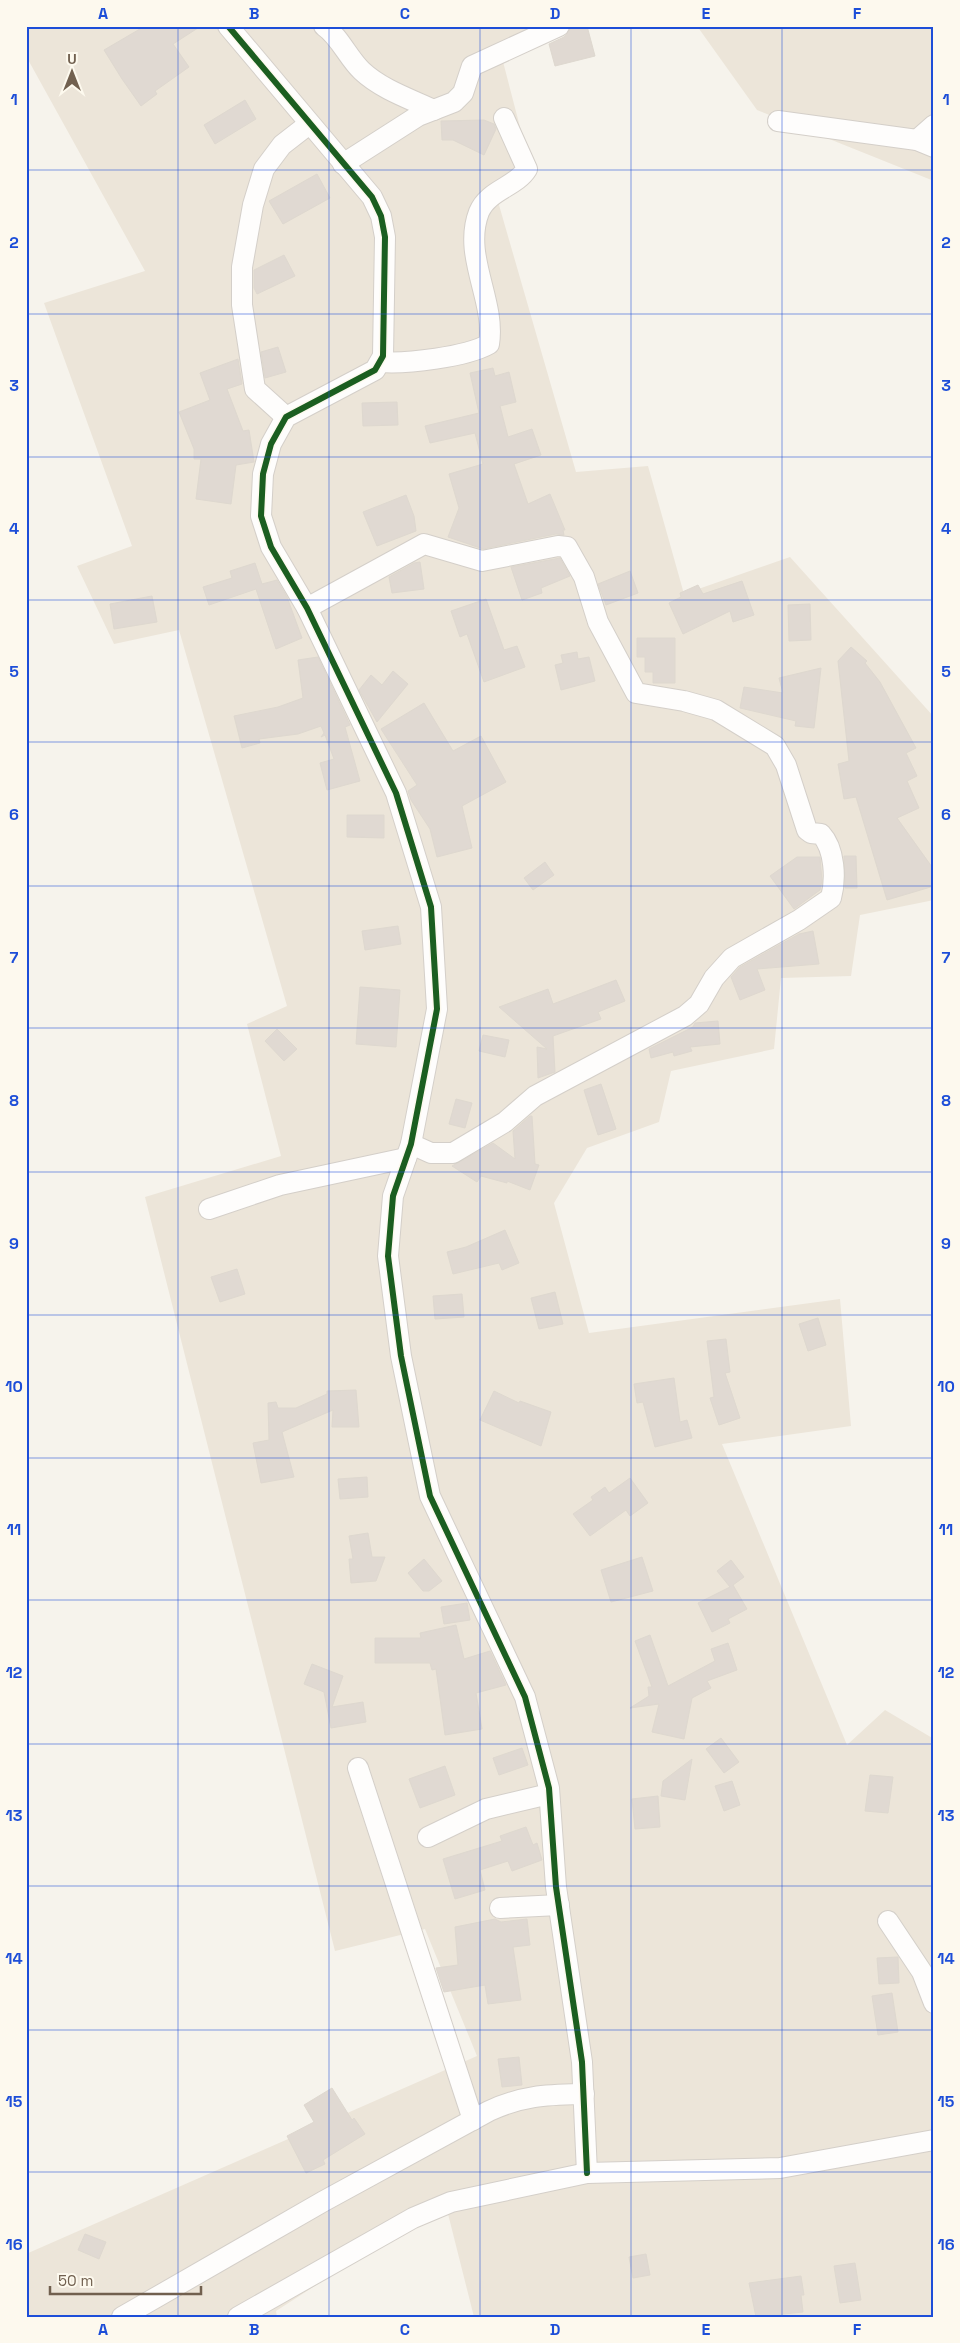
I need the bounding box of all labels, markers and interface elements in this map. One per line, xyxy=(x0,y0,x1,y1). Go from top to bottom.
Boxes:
text: A xyxy=(98,3,108,24)
text: B xyxy=(249,3,259,24)
text: C xyxy=(400,3,410,24)
text: D xyxy=(550,3,560,24)
text: E xyxy=(702,3,711,24)
text: F xyxy=(853,3,862,24)
north arrow xyxy=(48,48,98,98)
text: U xyxy=(67,50,77,68)
text: 1 xyxy=(10,89,18,110)
text: 1 xyxy=(942,89,950,110)
text: 2 xyxy=(9,232,19,253)
text: 2 xyxy=(941,232,951,253)
text: 3 xyxy=(9,375,19,396)
text: 3 xyxy=(941,375,951,396)
text: 4 xyxy=(9,518,19,539)
text: 4 xyxy=(941,518,951,539)
text: 5 xyxy=(9,661,19,682)
text: 5 xyxy=(941,661,951,682)
text: 6 xyxy=(9,804,19,825)
text: 6 xyxy=(941,804,951,825)
text: 7 xyxy=(10,947,19,968)
text: 7 xyxy=(942,947,951,968)
text: 8 xyxy=(9,1090,19,1111)
text: 8 xyxy=(941,1090,951,1111)
text: 9 xyxy=(9,1233,19,1254)
text: 9 xyxy=(941,1233,951,1254)
text: 10 xyxy=(5,1376,23,1397)
text: 10 xyxy=(937,1376,955,1397)
text: 11 xyxy=(7,1519,21,1540)
text: 11 xyxy=(939,1519,953,1540)
text: 12 xyxy=(6,1662,22,1683)
text: 12 xyxy=(938,1662,954,1683)
text: 13 xyxy=(6,1805,23,1826)
text: 13 xyxy=(938,1805,955,1826)
text: 14 xyxy=(5,1948,23,1969)
text: 14 xyxy=(937,1948,955,1969)
text: 15 xyxy=(6,2091,23,2112)
text: 15 xyxy=(938,2091,955,2112)
text: 16 xyxy=(5,2234,23,2255)
text: 16 xyxy=(937,2234,955,2255)
scale bar xyxy=(50,2263,201,2295)
text: 50 m xyxy=(58,2271,93,2290)
text: A xyxy=(98,2319,108,2340)
text: B xyxy=(249,2319,259,2340)
text: C xyxy=(400,2319,410,2340)
text: D xyxy=(550,2319,560,2340)
text: E xyxy=(702,2319,711,2340)
text: F xyxy=(853,2319,862,2340)

